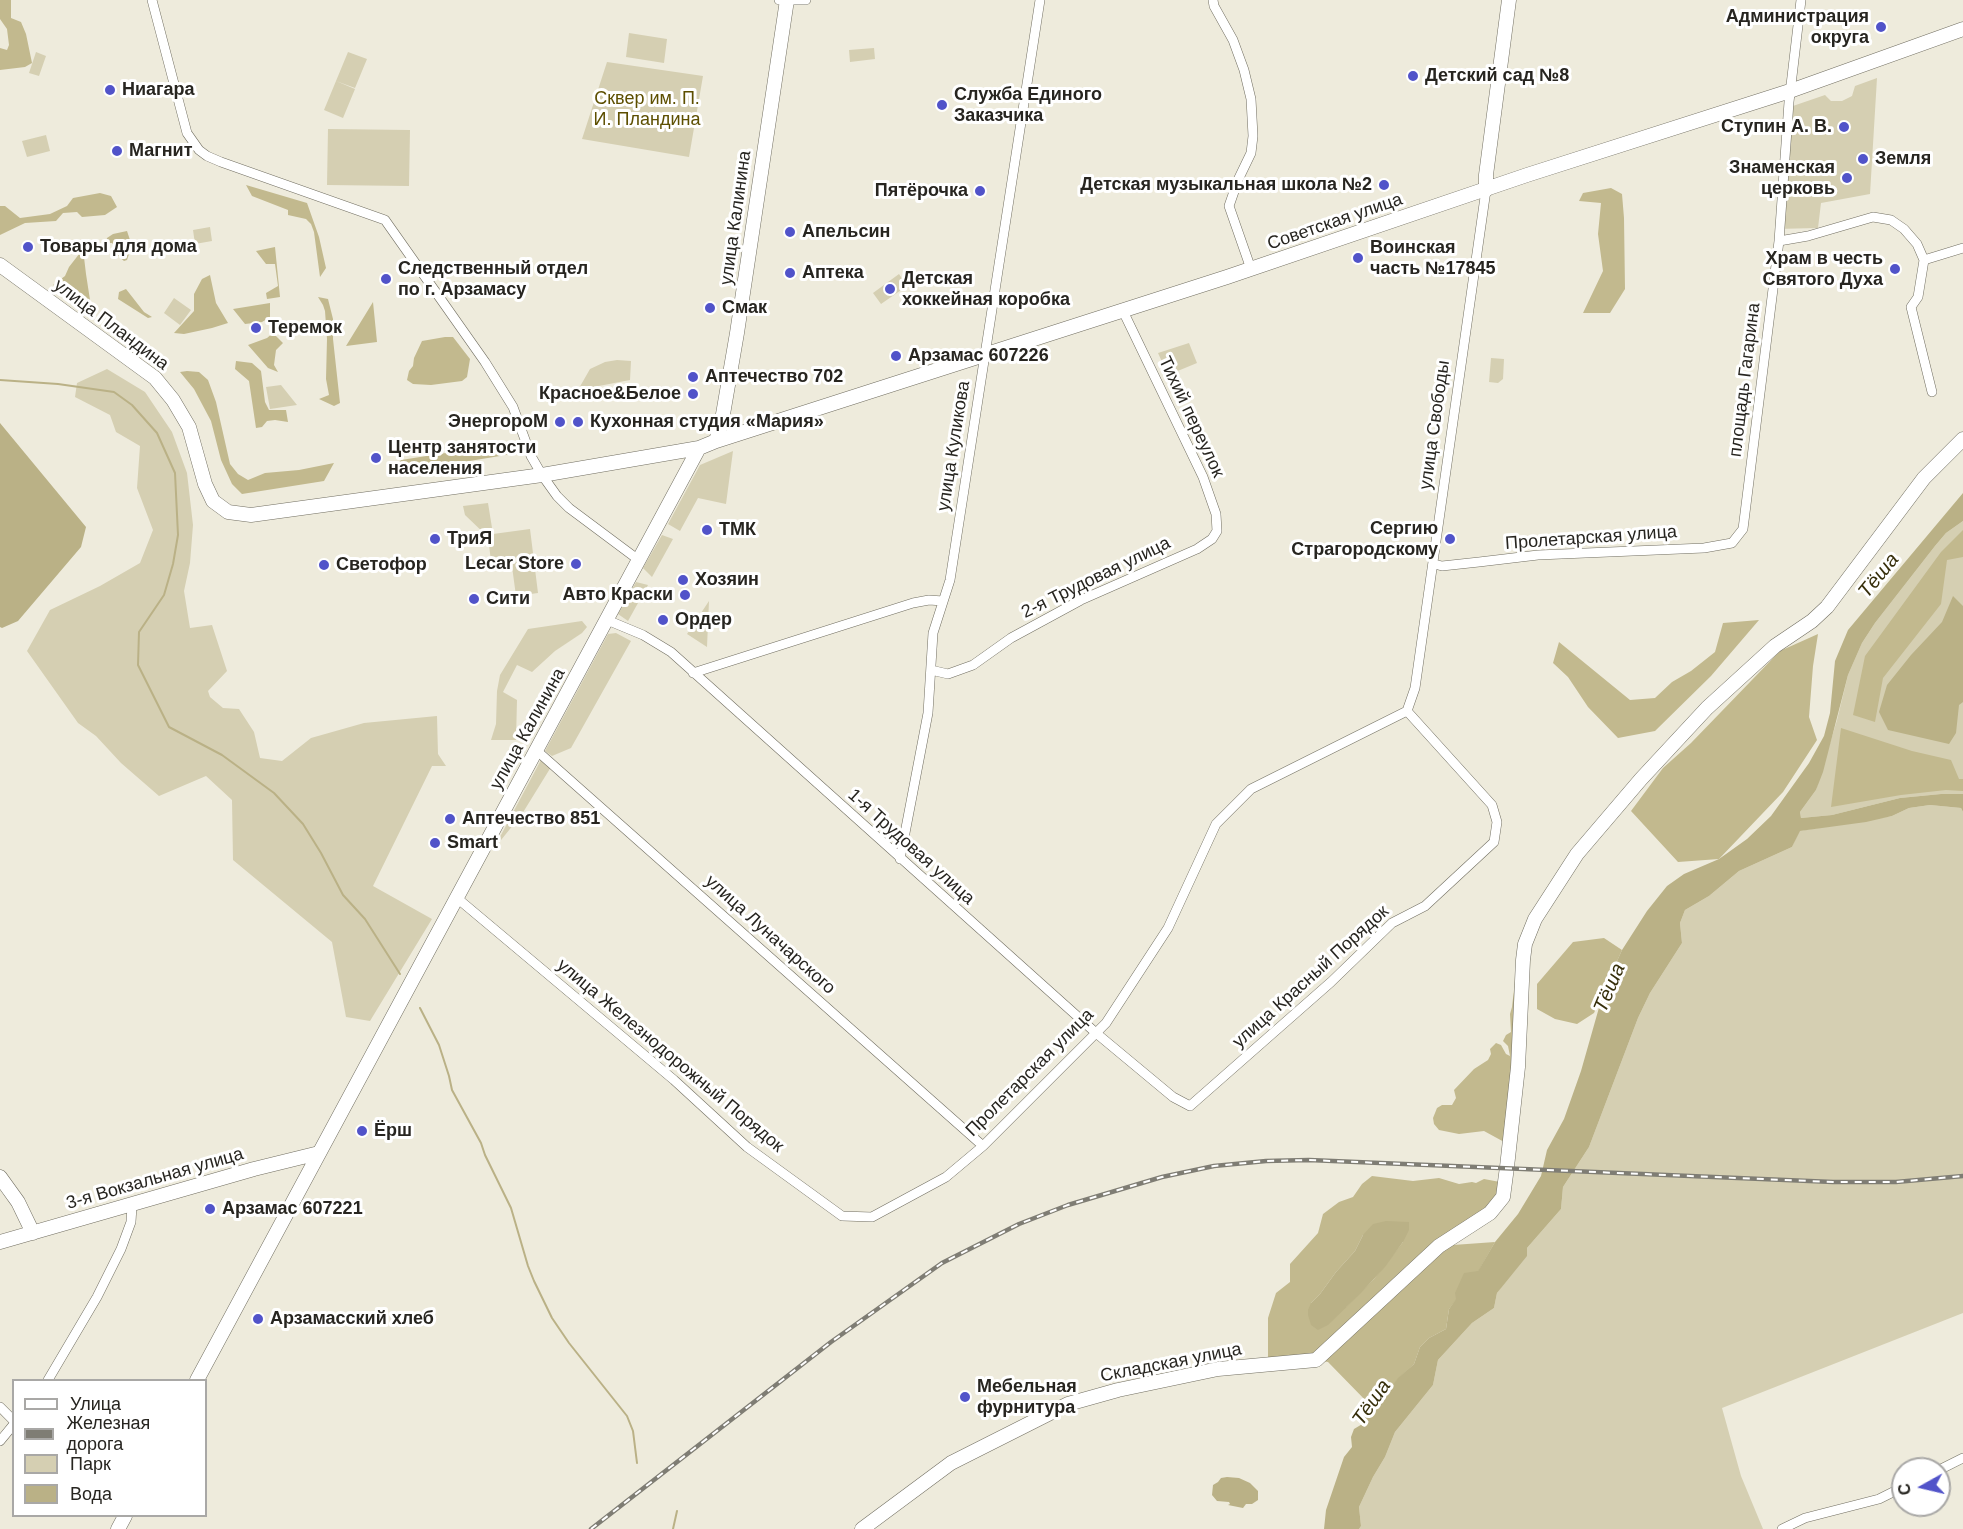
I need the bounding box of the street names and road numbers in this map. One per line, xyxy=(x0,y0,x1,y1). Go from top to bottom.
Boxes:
street label: улица Калинина xyxy=(716,149,756,287)
street label: Советская улица xyxy=(1265,189,1405,255)
street label: улица Пландина xyxy=(49,275,173,375)
street label: площадь Гагарина xyxy=(1725,302,1765,458)
street label: Тихий переулок xyxy=(1154,353,1228,481)
street label: улица Свободы xyxy=(1415,359,1455,491)
street label: улица Куликова xyxy=(933,379,975,513)
street label: Пролетарская улица xyxy=(1504,521,1678,555)
street label: 2-я Трудовая улица xyxy=(1018,533,1174,623)
street label: улица Калинина xyxy=(486,665,570,793)
street label: 1-я Трудовая улица xyxy=(843,784,979,910)
street label: улица Луначарского xyxy=(700,871,840,999)
street label: улица Красный Порядок xyxy=(1228,901,1394,1053)
street label: улица Железнодорожный Порядок xyxy=(552,955,788,1157)
street label: Пролетарская улица xyxy=(962,1005,1098,1141)
street label: 3-я Вокзальная улица xyxy=(64,1143,246,1215)
street label: Складская улица xyxy=(1098,1339,1244,1387)

